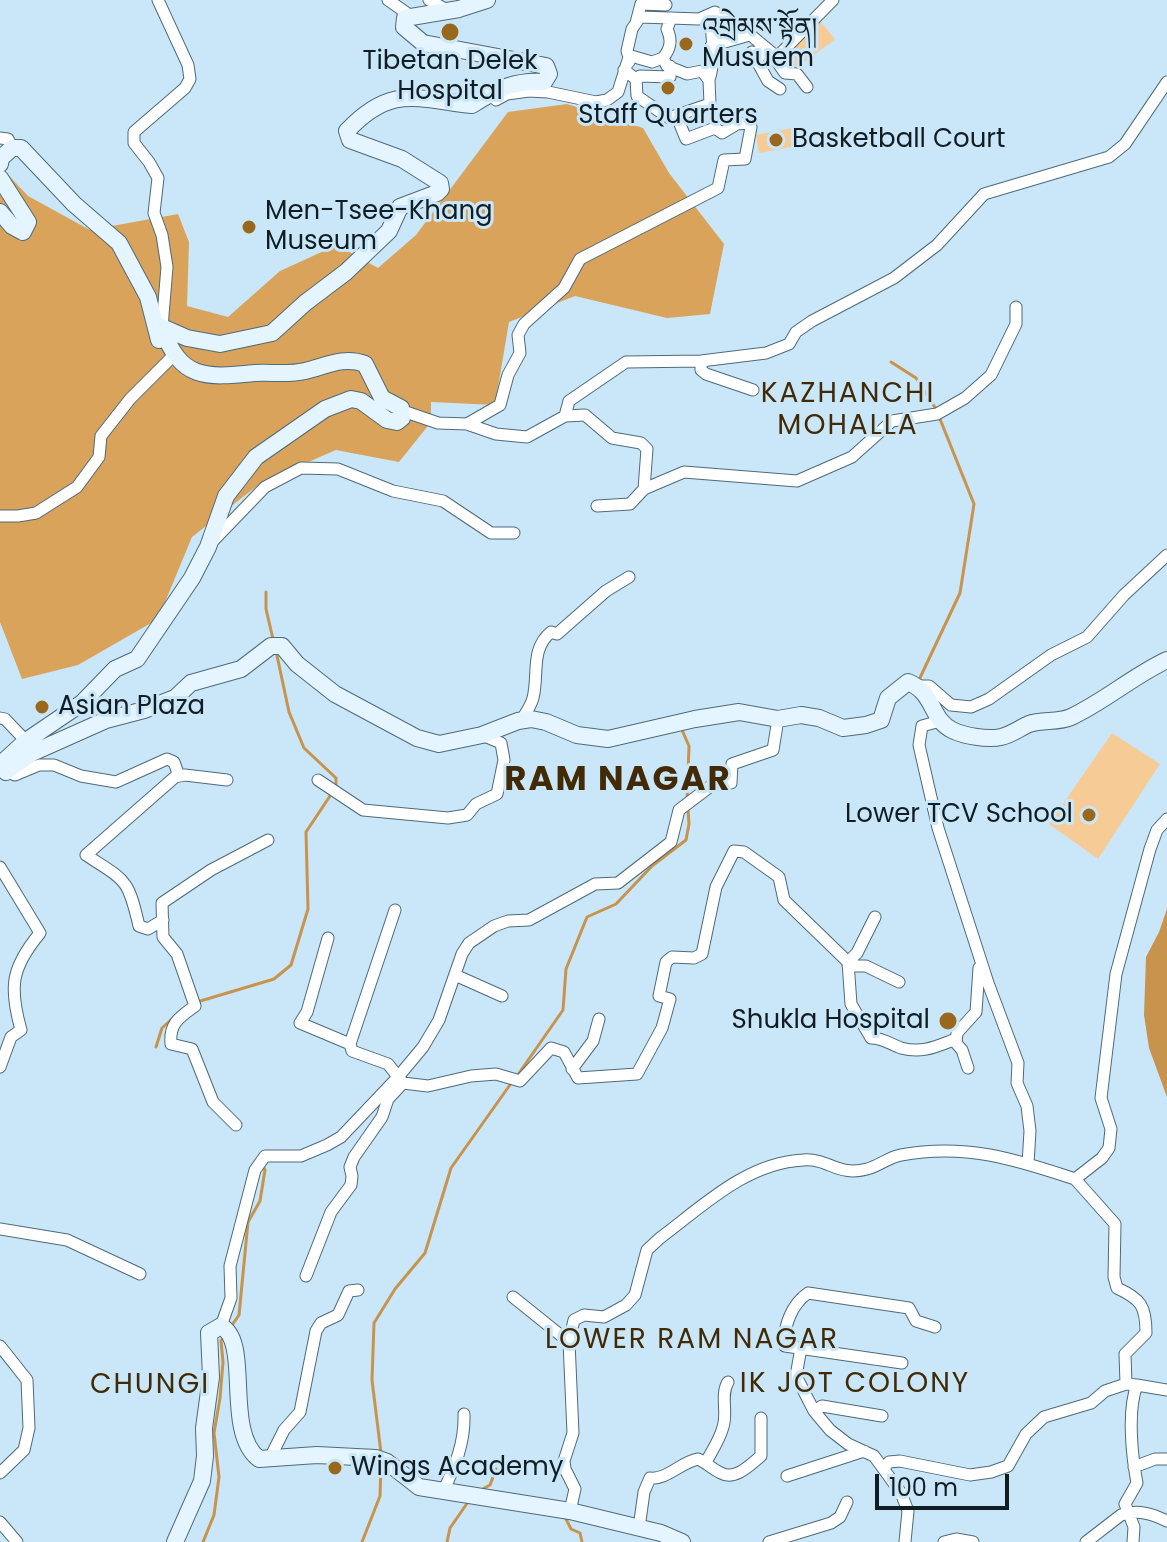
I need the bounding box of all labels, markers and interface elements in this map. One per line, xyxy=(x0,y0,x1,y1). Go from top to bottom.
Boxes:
place label: འགྲེམས་སྟོན། Musuem xyxy=(702,13,817,74)
marker: Tibetan Delek Hospital xyxy=(439,21,461,43)
marker: འགྲེམས་སྟོན། Musuem xyxy=(677,35,695,53)
place label: Tibetan Delek Hospital xyxy=(362,46,538,108)
marker: Staff Quarters xyxy=(659,79,677,97)
place label: Staff Quarters xyxy=(578,100,758,132)
place label: Basketball Court xyxy=(792,124,1005,156)
marker: Basketball Court xyxy=(767,131,785,149)
place label: Men-Tsee-Khang Museum xyxy=(265,196,493,258)
marker: Men-Tsee-Khang Museum xyxy=(240,218,258,236)
district label: KAZHANCHI MOHALLA xyxy=(761,378,935,444)
place label: Asian Plaza xyxy=(58,691,205,723)
marker: Asian Plaza xyxy=(33,698,51,716)
district label: RAM NAGAR xyxy=(504,761,732,801)
place label: Lower TCV School xyxy=(845,799,1073,831)
marker: Lower TCV School xyxy=(1080,806,1098,824)
place label: Shukla Hospital xyxy=(732,1005,930,1037)
marker: Shukla Hospital xyxy=(937,1010,959,1032)
district label: LOWER RAM NAGAR xyxy=(545,1324,839,1358)
district label: IK JOT COLONY xyxy=(740,1368,970,1402)
district label: CHUNGI xyxy=(90,1369,210,1403)
place label: Wings Academy xyxy=(351,1452,563,1484)
scale bar xyxy=(879,1458,1013,1508)
marker: Wings Academy xyxy=(326,1459,344,1477)
text: 100 m xyxy=(889,1471,958,1504)

